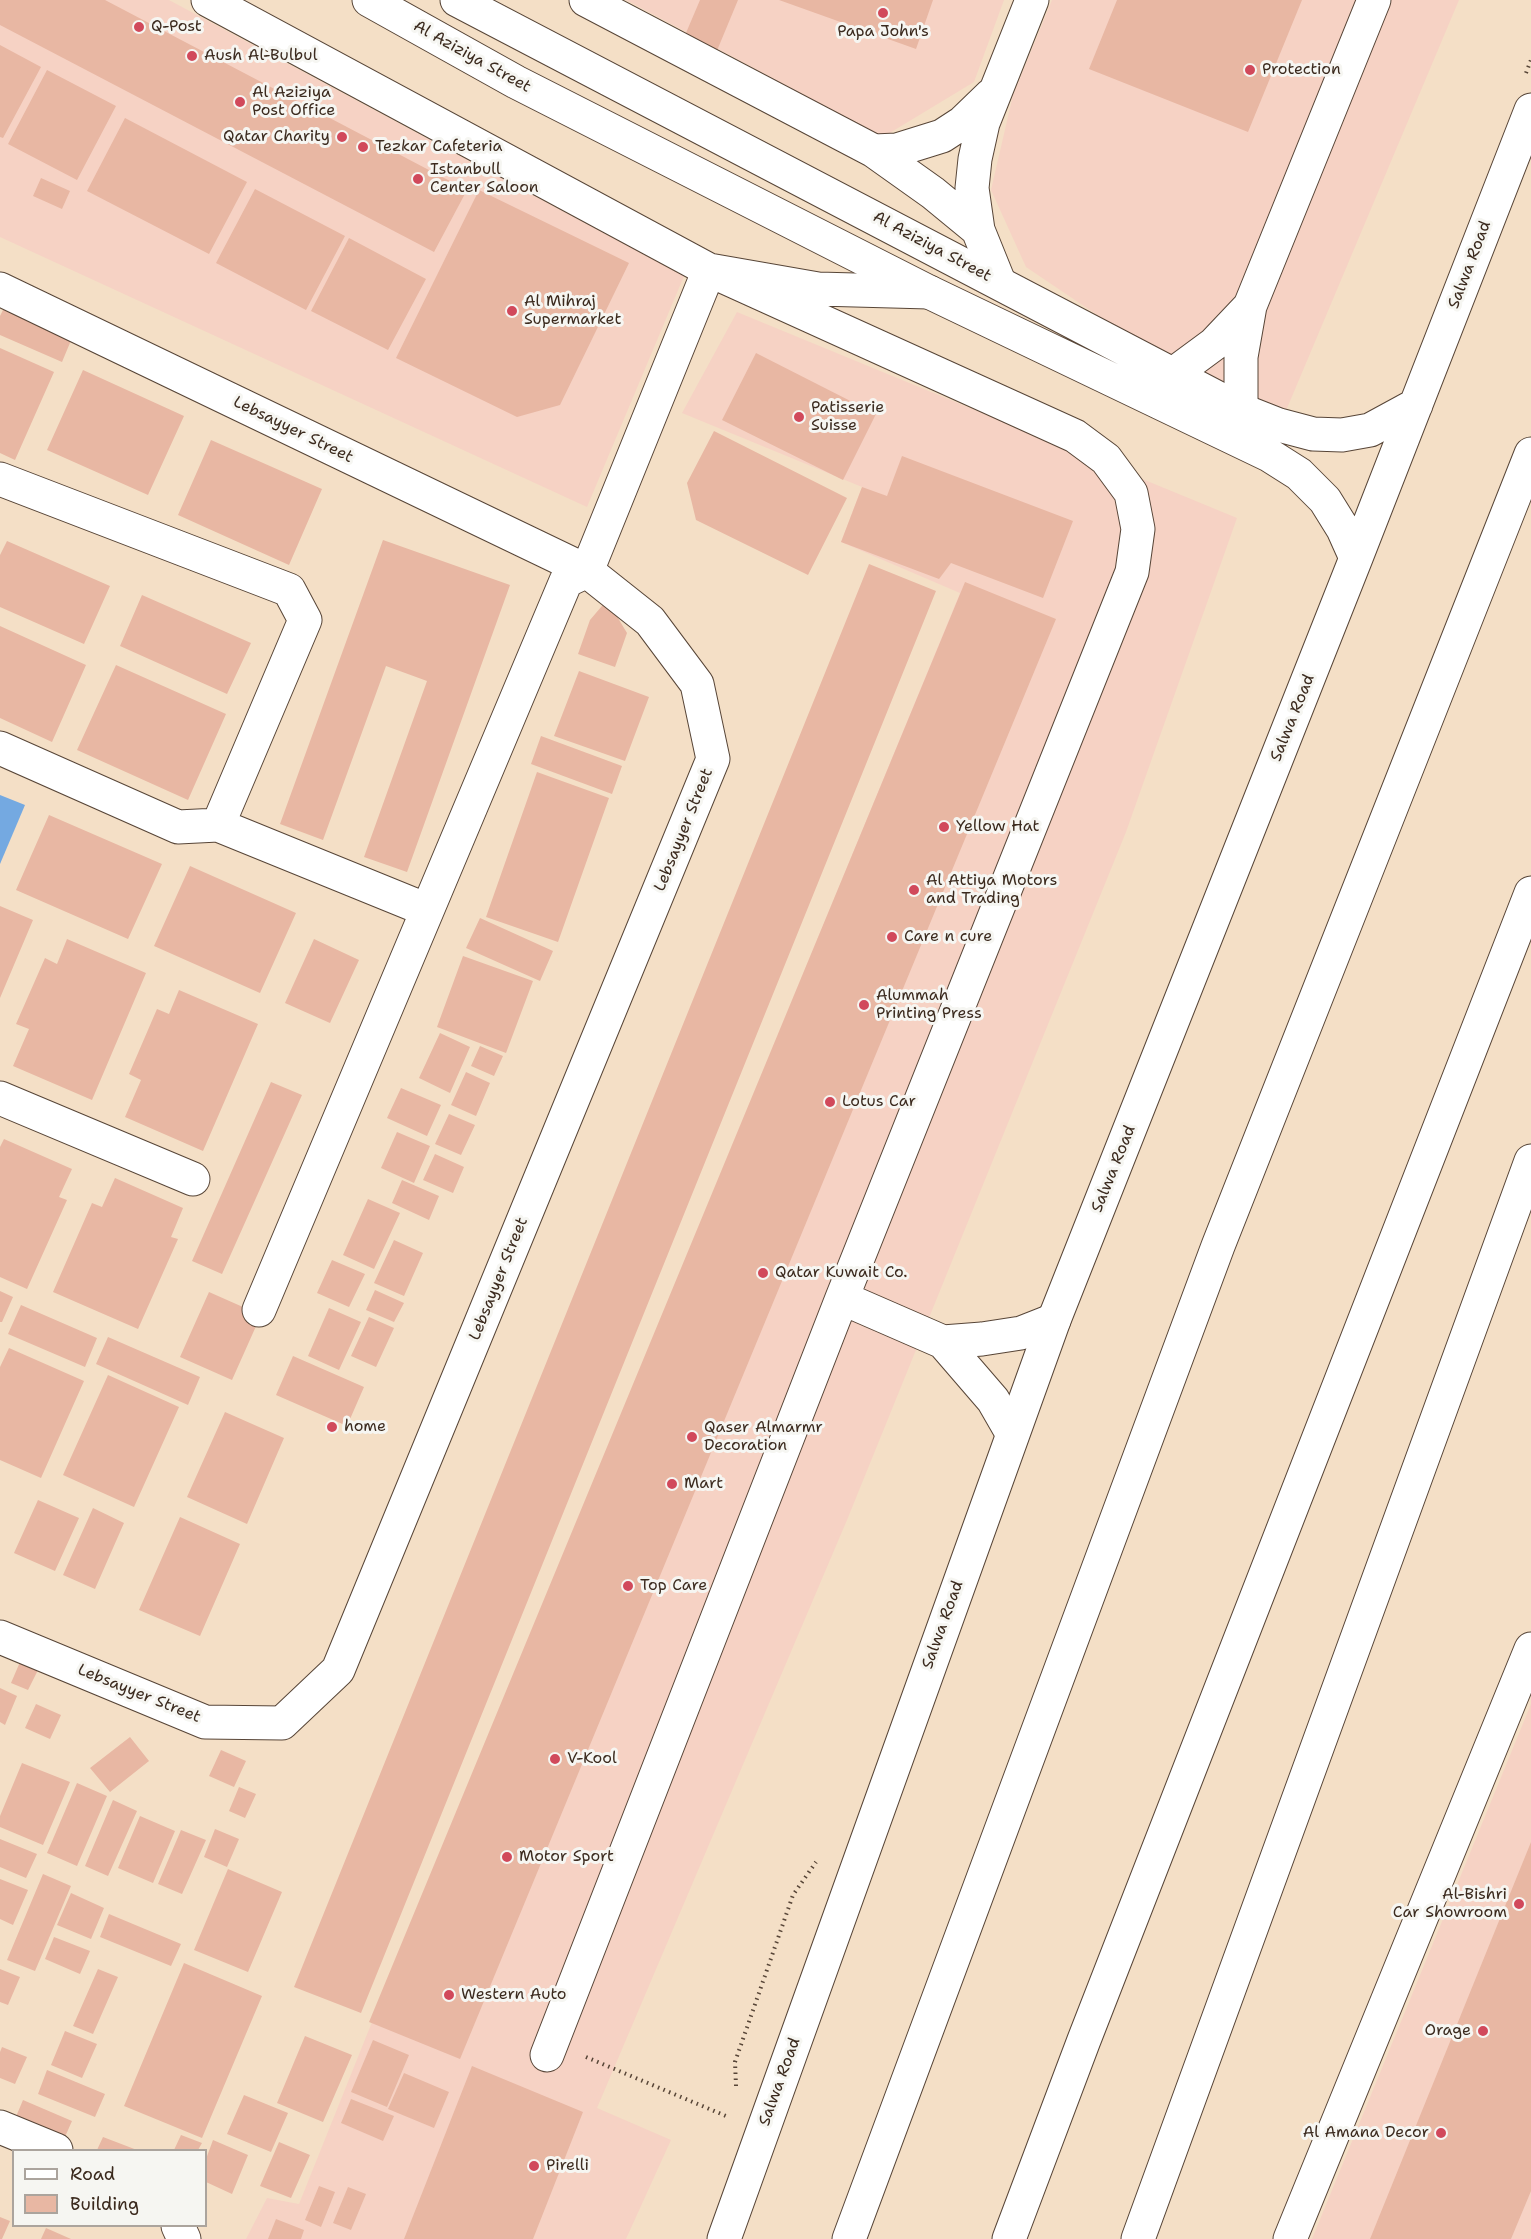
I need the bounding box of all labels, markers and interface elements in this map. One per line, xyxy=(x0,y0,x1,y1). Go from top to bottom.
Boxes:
marker: Papa John's xyxy=(876,6,890,20)
place label: Q-Post xyxy=(151,17,202,37)
street label: Al Aziziya Street xyxy=(410,17,534,97)
marker: Q-Post xyxy=(132,20,146,34)
place label: Papa John's xyxy=(837,22,929,42)
place label: Aush Al-Bulbul xyxy=(204,46,317,66)
marker: Aush Al-Bulbul xyxy=(185,49,199,63)
place label: Protection xyxy=(1262,60,1341,80)
marker: Protection xyxy=(1243,63,1257,77)
place label: Al Aziziya Post Office xyxy=(252,83,335,121)
marker: Al Aziziya Post Office xyxy=(233,95,247,109)
place label: Qatar Charity xyxy=(223,127,330,147)
marker: Qatar Charity xyxy=(335,130,349,144)
place label: Tezkar Cafeteria xyxy=(375,137,502,157)
marker: Tezkar Cafeteria xyxy=(356,140,370,154)
place label: Istanbull Center Saloon xyxy=(430,160,539,198)
marker: Istanbull Center Saloon xyxy=(411,172,425,186)
street label: Al Aziziya Street xyxy=(869,208,995,286)
street label: Salwa Road xyxy=(1444,218,1496,312)
place label: Al Mihraj Supermarket xyxy=(524,292,621,330)
marker: Al Mihraj Supermarket xyxy=(505,304,519,318)
street label: Lebsayyer Street xyxy=(230,393,356,467)
place label: Patisserie Suisse xyxy=(811,398,884,436)
marker: Patisserie Suisse xyxy=(792,410,806,424)
street label: Salwa Road xyxy=(1267,672,1319,764)
street label: Lebsayyer Street xyxy=(651,766,717,894)
place label: Yellow Hat xyxy=(956,817,1039,837)
marker: Yellow Hat xyxy=(937,820,951,834)
place label: Al Attiya Motors and Trading xyxy=(926,871,1057,909)
marker: Al Attiya Motors and Trading xyxy=(907,883,921,897)
place label: Care n cure xyxy=(904,927,992,947)
marker: Care n cure xyxy=(885,930,899,944)
place label: Alummah Printing Press xyxy=(876,986,982,1024)
marker: Alummah Printing Press xyxy=(857,998,871,1012)
place label: Lotus Car xyxy=(842,1092,916,1112)
marker: Lotus Car xyxy=(823,1095,837,1109)
street label: Salwa Road xyxy=(1088,1123,1140,1215)
street label: Lebsayyer Street xyxy=(466,1215,532,1343)
place label: Qatar Kuwait Co. xyxy=(775,1263,907,1283)
marker: Qatar Kuwait Co. xyxy=(756,1266,770,1280)
place label: home xyxy=(344,1417,386,1437)
place label: Qaser Almarmr Decoration xyxy=(704,1418,823,1456)
marker: home xyxy=(325,1420,339,1434)
marker: Qaser Almarmr Decoration xyxy=(685,1430,699,1444)
place label: Mart xyxy=(684,1474,723,1494)
marker: Mart xyxy=(665,1477,679,1491)
place label: Top Care xyxy=(640,1576,707,1596)
street label: Salwa Road xyxy=(918,1578,968,1672)
marker: Top Care xyxy=(621,1579,635,1593)
street label: Lebsayyer Street xyxy=(75,1661,203,1727)
place label: V-Kool xyxy=(567,1749,617,1769)
marker: V-Kool xyxy=(548,1752,562,1766)
place label: Motor Sport xyxy=(519,1847,614,1867)
marker: Motor Sport xyxy=(500,1850,514,1864)
place label: Al-Bishri Car Showroom xyxy=(1393,1885,1507,1923)
marker: Al-Bishri Car Showroom xyxy=(1512,1897,1526,1911)
place label: Western Auto xyxy=(461,1985,567,2005)
marker: Western Auto xyxy=(442,1988,456,2002)
place label: Orage xyxy=(1425,2021,1471,2041)
marker: Orage xyxy=(1476,2024,1490,2038)
street label: Salwa Road xyxy=(755,2035,805,2129)
place label: Al Amana Decor xyxy=(1303,2123,1429,2143)
marker: Al Amana Decor xyxy=(1434,2126,1448,2140)
legend xyxy=(12,2149,207,2227)
place label: Pirelli xyxy=(546,2156,589,2176)
marker: Pirelli xyxy=(527,2159,541,2173)
text: Road xyxy=(70,2162,115,2186)
text: Building xyxy=(70,2192,139,2216)

